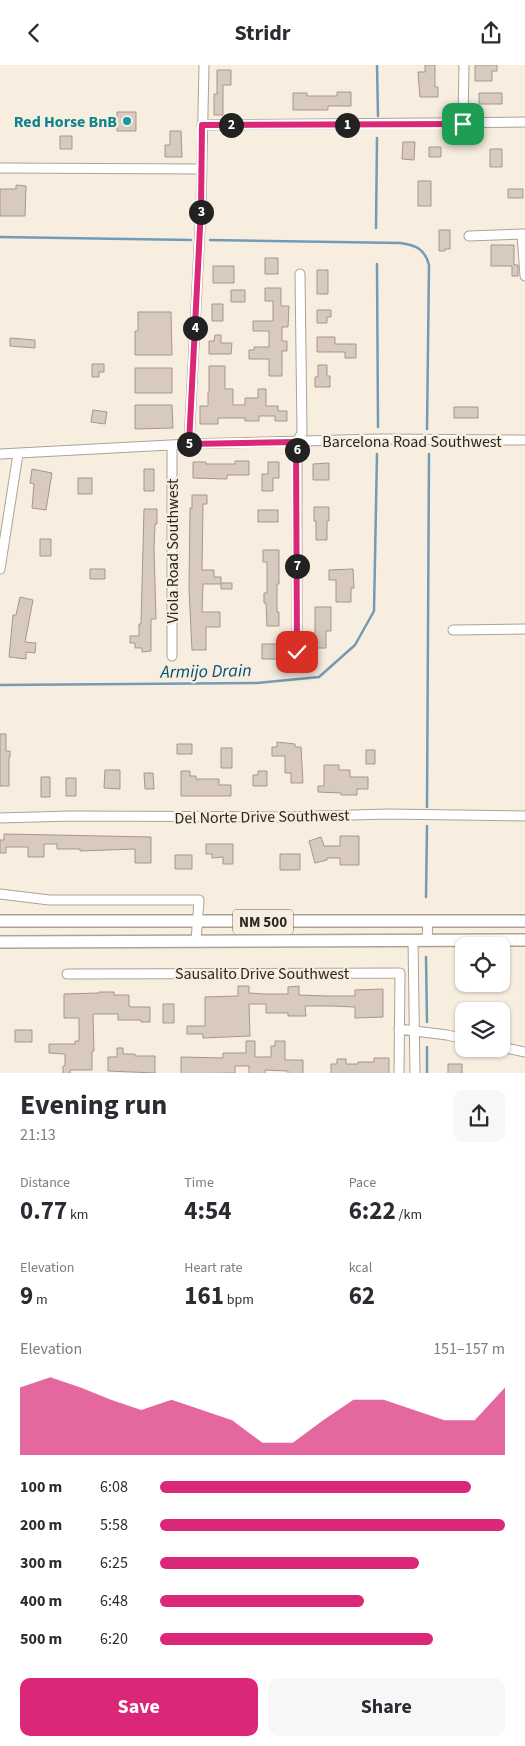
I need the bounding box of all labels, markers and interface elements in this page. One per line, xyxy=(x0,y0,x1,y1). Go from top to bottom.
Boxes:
text: Stridr xyxy=(234,17,291,49)
icon: back xyxy=(20,19,48,47)
icon: share xyxy=(477,19,505,47)
pin xyxy=(442,103,484,145)
icon: arrive xyxy=(449,110,477,138)
place label: Red Horse BnB xyxy=(14,111,117,133)
pin: 2 xyxy=(218,113,244,137)
pin: 1 xyxy=(334,113,360,137)
marker: Red Horse BnB xyxy=(121,115,133,127)
text: 2 xyxy=(228,115,235,135)
text: 1 xyxy=(344,115,351,135)
pin: 3 xyxy=(188,199,214,225)
text: 3 xyxy=(198,202,205,222)
pin: 4 xyxy=(182,315,208,341)
text: 4 xyxy=(192,318,199,338)
pin: 5 xyxy=(176,431,202,457)
street label: Barcelona Road Southwest xyxy=(322,431,502,453)
text: 5 xyxy=(186,434,193,454)
pin: 6 xyxy=(284,437,310,463)
text: 6 xyxy=(294,440,301,460)
street label: Viola Road Southwest xyxy=(162,478,184,623)
pin: 7 xyxy=(284,553,310,579)
text: 7 xyxy=(294,556,301,576)
pin xyxy=(276,631,318,673)
icon: check xyxy=(283,638,311,666)
water label: Armijo Drain xyxy=(159,658,252,685)
street label: Del Norte Drive Southwest xyxy=(174,804,350,830)
road number: NM 500 xyxy=(233,909,293,935)
map controls xyxy=(455,937,510,1057)
button: locate xyxy=(455,937,510,992)
street label: Sausalito Drive Southwest xyxy=(175,963,350,985)
button: layers xyxy=(455,1002,510,1057)
text: Evening run xyxy=(20,1085,167,1125)
button: share xyxy=(453,1090,505,1142)
text: 21:13 xyxy=(20,1124,56,1146)
text: Distance xyxy=(20,1173,70,1193)
text: Time xyxy=(184,1173,214,1193)
text: Pace xyxy=(349,1173,376,1193)
text: 0.77 xyxy=(20,1193,67,1229)
text: 4:54 xyxy=(184,1193,231,1229)
text: 6:22 xyxy=(349,1193,396,1229)
text: km xyxy=(67,1205,88,1225)
text: /km xyxy=(396,1205,422,1225)
text: Elevation xyxy=(20,1258,75,1278)
text: Heart rate xyxy=(184,1258,243,1278)
text: kcal xyxy=(349,1258,372,1278)
text: 9 xyxy=(20,1278,33,1314)
text: 161 xyxy=(184,1278,224,1314)
text: 62 xyxy=(349,1278,375,1314)
text: m xyxy=(33,1290,48,1310)
text: bpm xyxy=(224,1290,254,1310)
text: Elevation xyxy=(20,1338,82,1360)
text: 151–157 m xyxy=(433,1338,505,1360)
text: 100 m xyxy=(20,1476,62,1498)
text: 6:08 xyxy=(100,1476,128,1498)
text: 200 m xyxy=(20,1514,62,1536)
text: 5:58 xyxy=(100,1514,128,1536)
text: 300 m xyxy=(20,1552,62,1574)
text: 6:25 xyxy=(100,1552,128,1574)
text: 400 m xyxy=(20,1590,62,1612)
text: 6:48 xyxy=(100,1590,128,1612)
text: 500 m xyxy=(20,1628,62,1650)
text: 6:20 xyxy=(100,1628,128,1650)
button: Save xyxy=(20,1678,258,1736)
button: Share xyxy=(268,1678,505,1736)

